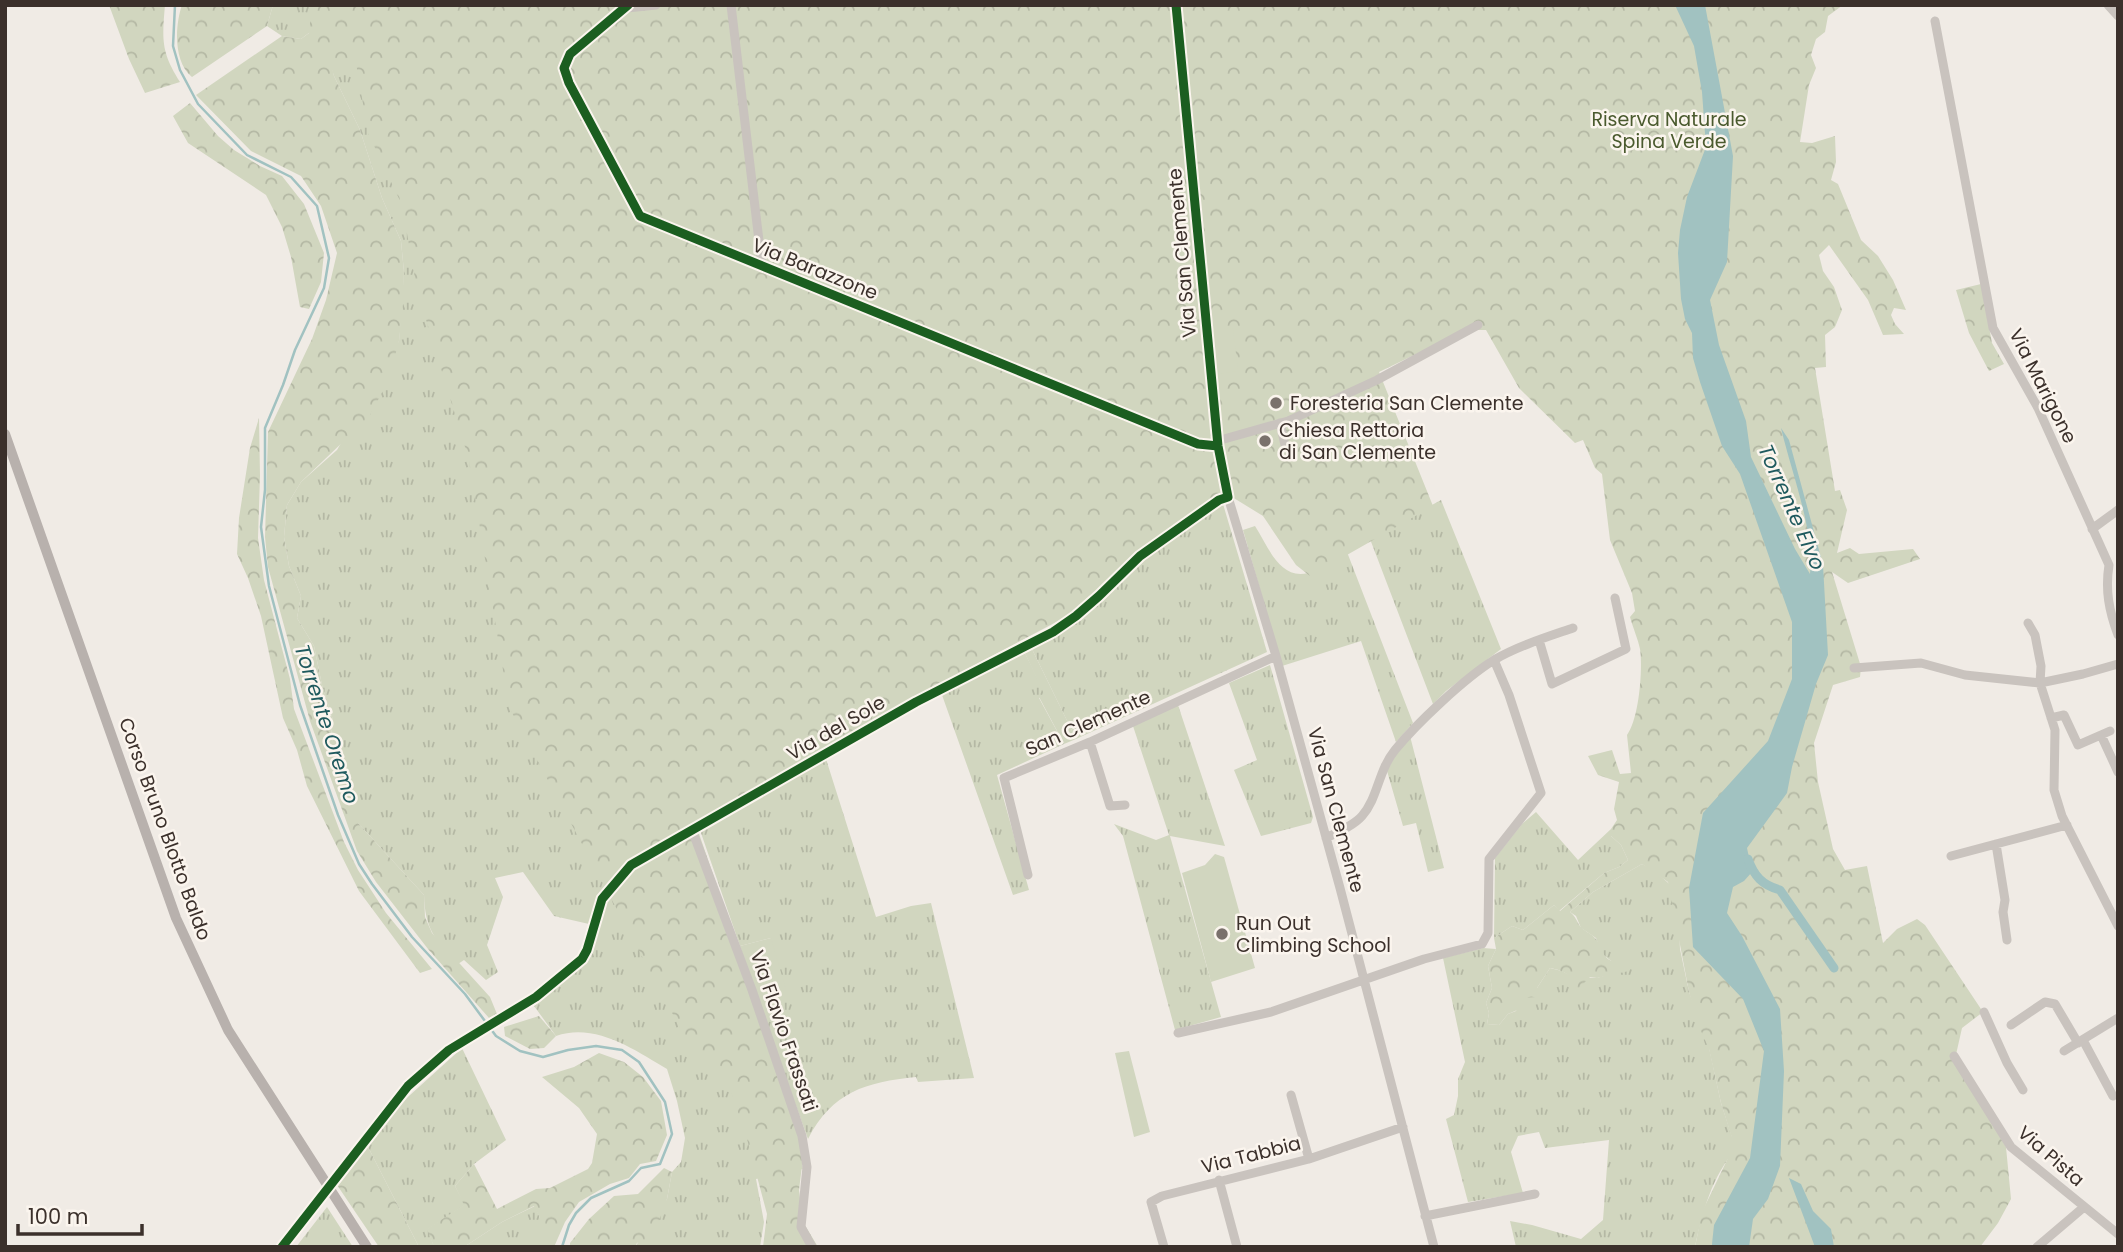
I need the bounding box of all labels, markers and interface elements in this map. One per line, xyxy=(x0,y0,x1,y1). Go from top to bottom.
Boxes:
park label: Riserva Naturale Spina Verde xyxy=(1591,106,1747,155)
street label: Via San Clemente xyxy=(1161,167,1203,339)
street label: Via Barazzone xyxy=(748,232,882,306)
street label: Via Marigone xyxy=(2003,324,2083,448)
place label: Foresteria San Clemente xyxy=(1290,390,1523,417)
marker: Foresteria San Clemente xyxy=(1268,395,1284,411)
place label: Chiesa Rettoria di San Clemente xyxy=(1279,417,1436,466)
marker: Chiesa Rettoria di San Clemente xyxy=(1257,433,1273,449)
water label: Torrente Elvo xyxy=(1751,439,1833,575)
water label: Torrente Oremo xyxy=(288,640,366,808)
street label: San Clemente xyxy=(1021,683,1155,763)
street label: Via del Sole xyxy=(782,689,890,767)
street label: Corso Bruno Blotto Baldo xyxy=(112,714,218,944)
street label: Via San Clemente xyxy=(1301,724,1371,896)
place label: Run Out Climbing School xyxy=(1236,910,1391,959)
marker: Run Out Climbing School xyxy=(1214,926,1230,942)
street label: Via Flavio Frassati xyxy=(744,947,824,1115)
street label: Via Pista xyxy=(2012,1119,2090,1193)
street label: Via Tabbia xyxy=(1198,1130,1304,1180)
scale bar xyxy=(18,1192,142,1236)
text: 100 m xyxy=(28,1202,88,1231)

